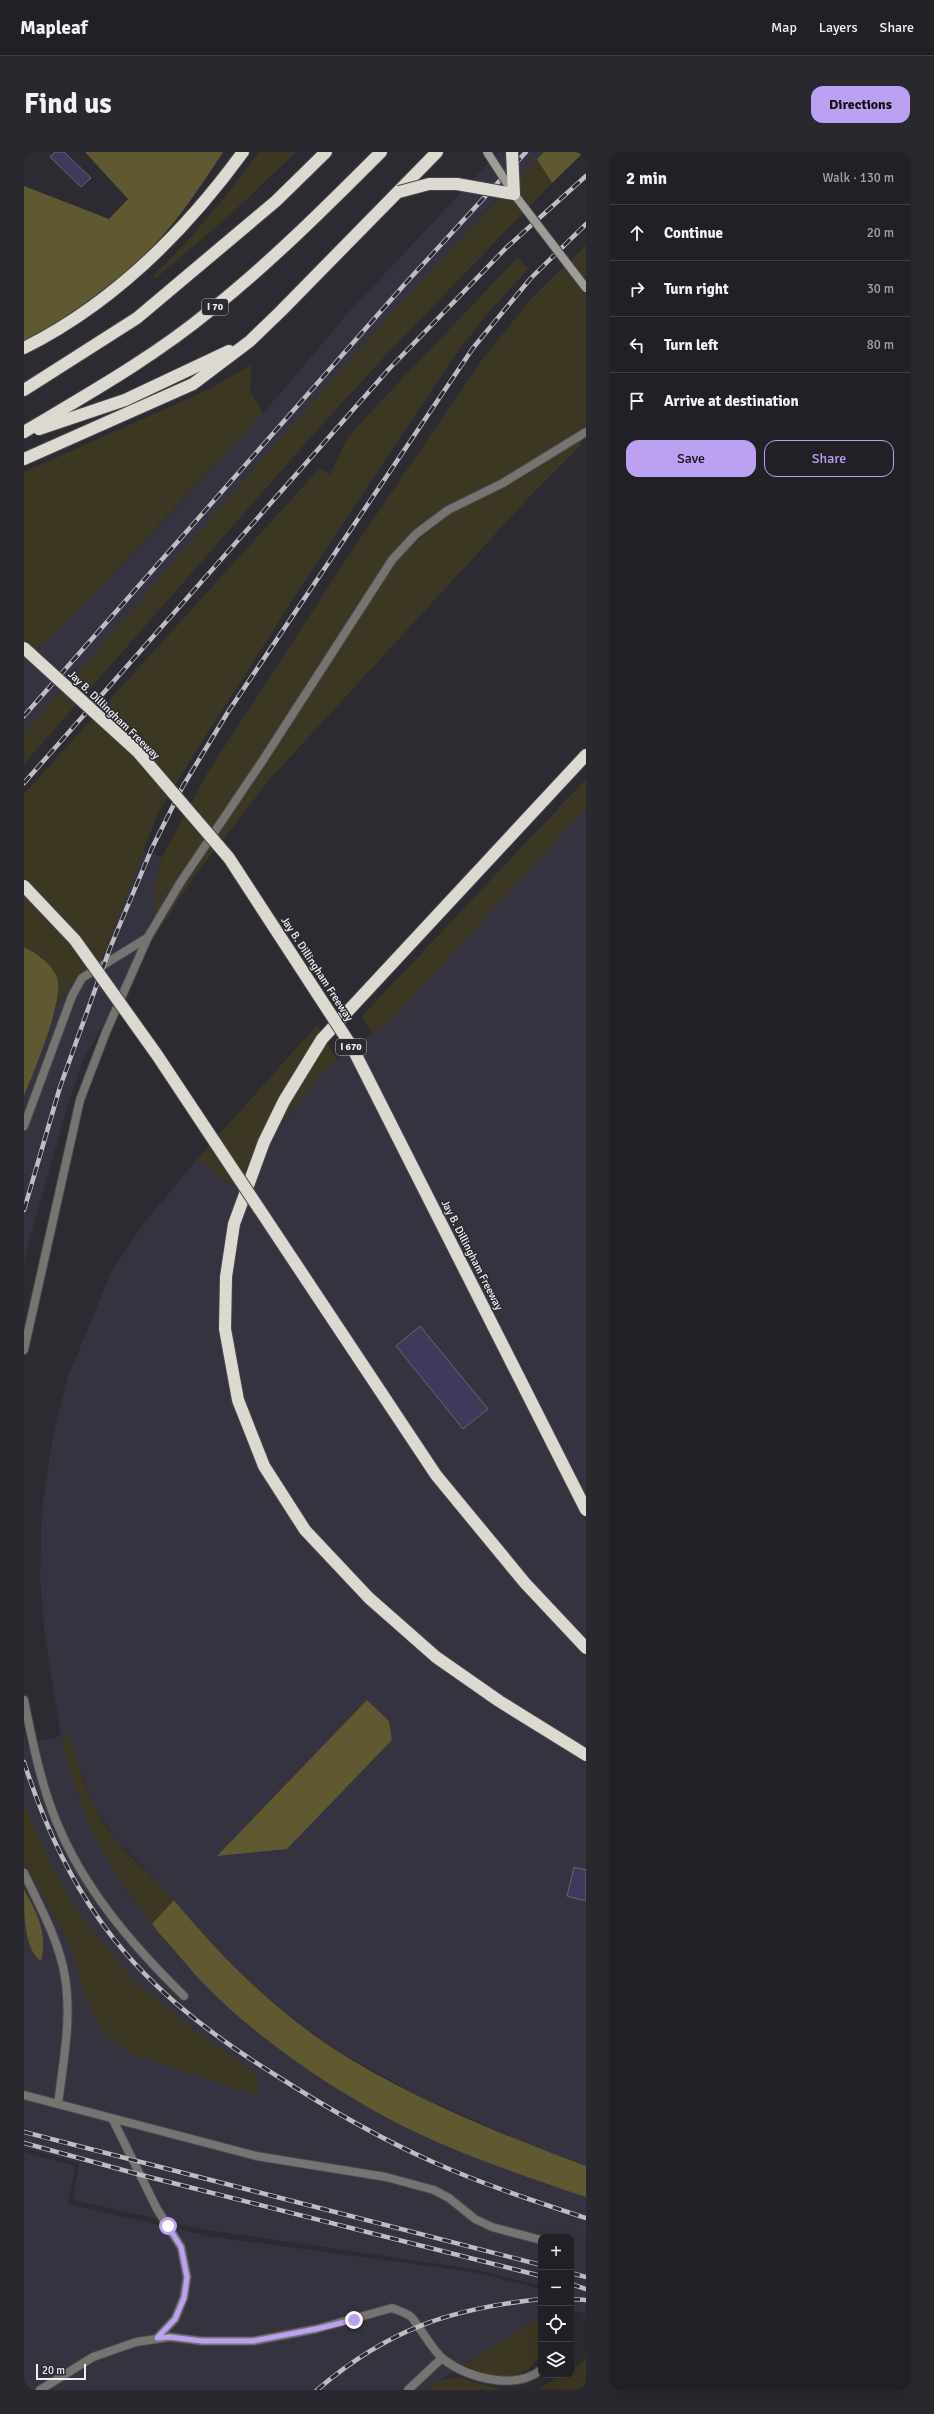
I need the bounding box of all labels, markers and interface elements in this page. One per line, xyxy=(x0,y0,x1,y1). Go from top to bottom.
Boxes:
text: Mapleaf xyxy=(20,16,88,40)
text: Map xyxy=(771,19,797,36)
text: Layers xyxy=(819,19,858,36)
text: Share xyxy=(880,19,914,36)
button: Directions xyxy=(811,86,910,123)
text: Find us xyxy=(24,87,112,121)
text: 2 min xyxy=(626,168,667,189)
text: Walk · 130 m xyxy=(823,170,894,186)
icon: ahead xyxy=(626,222,648,244)
text: Continue xyxy=(664,224,723,242)
text: 20 m xyxy=(867,225,894,241)
icon: right xyxy=(626,278,648,300)
text: Turn right xyxy=(664,280,729,298)
text: 30 m xyxy=(867,281,894,297)
road number: I 70 xyxy=(202,299,228,315)
icon: left xyxy=(626,334,648,356)
text: Turn left xyxy=(664,336,718,354)
text: 80 m xyxy=(867,337,894,353)
icon: arrive xyxy=(626,390,648,412)
text: Arrive at destination xyxy=(664,392,799,410)
button: Save xyxy=(626,440,756,477)
button: Share xyxy=(764,440,894,477)
street label: Jay B. Dillingham Freeway xyxy=(66,668,163,763)
street label: Jay B. Dillingham Freeway xyxy=(278,914,356,1024)
road number: I 670 xyxy=(336,1039,366,1055)
street label: Jay B. Dillingham Freeway xyxy=(438,1198,506,1313)
route start xyxy=(159,2217,177,2235)
map controls xyxy=(538,2234,574,2378)
button: + xyxy=(538,2234,574,2270)
button: − xyxy=(538,2270,574,2306)
button: locate xyxy=(538,2306,574,2342)
route end xyxy=(345,2311,363,2329)
button: layers xyxy=(538,2342,574,2378)
scale bar xyxy=(36,2362,86,2381)
text: 20 m xyxy=(42,2364,65,2377)

